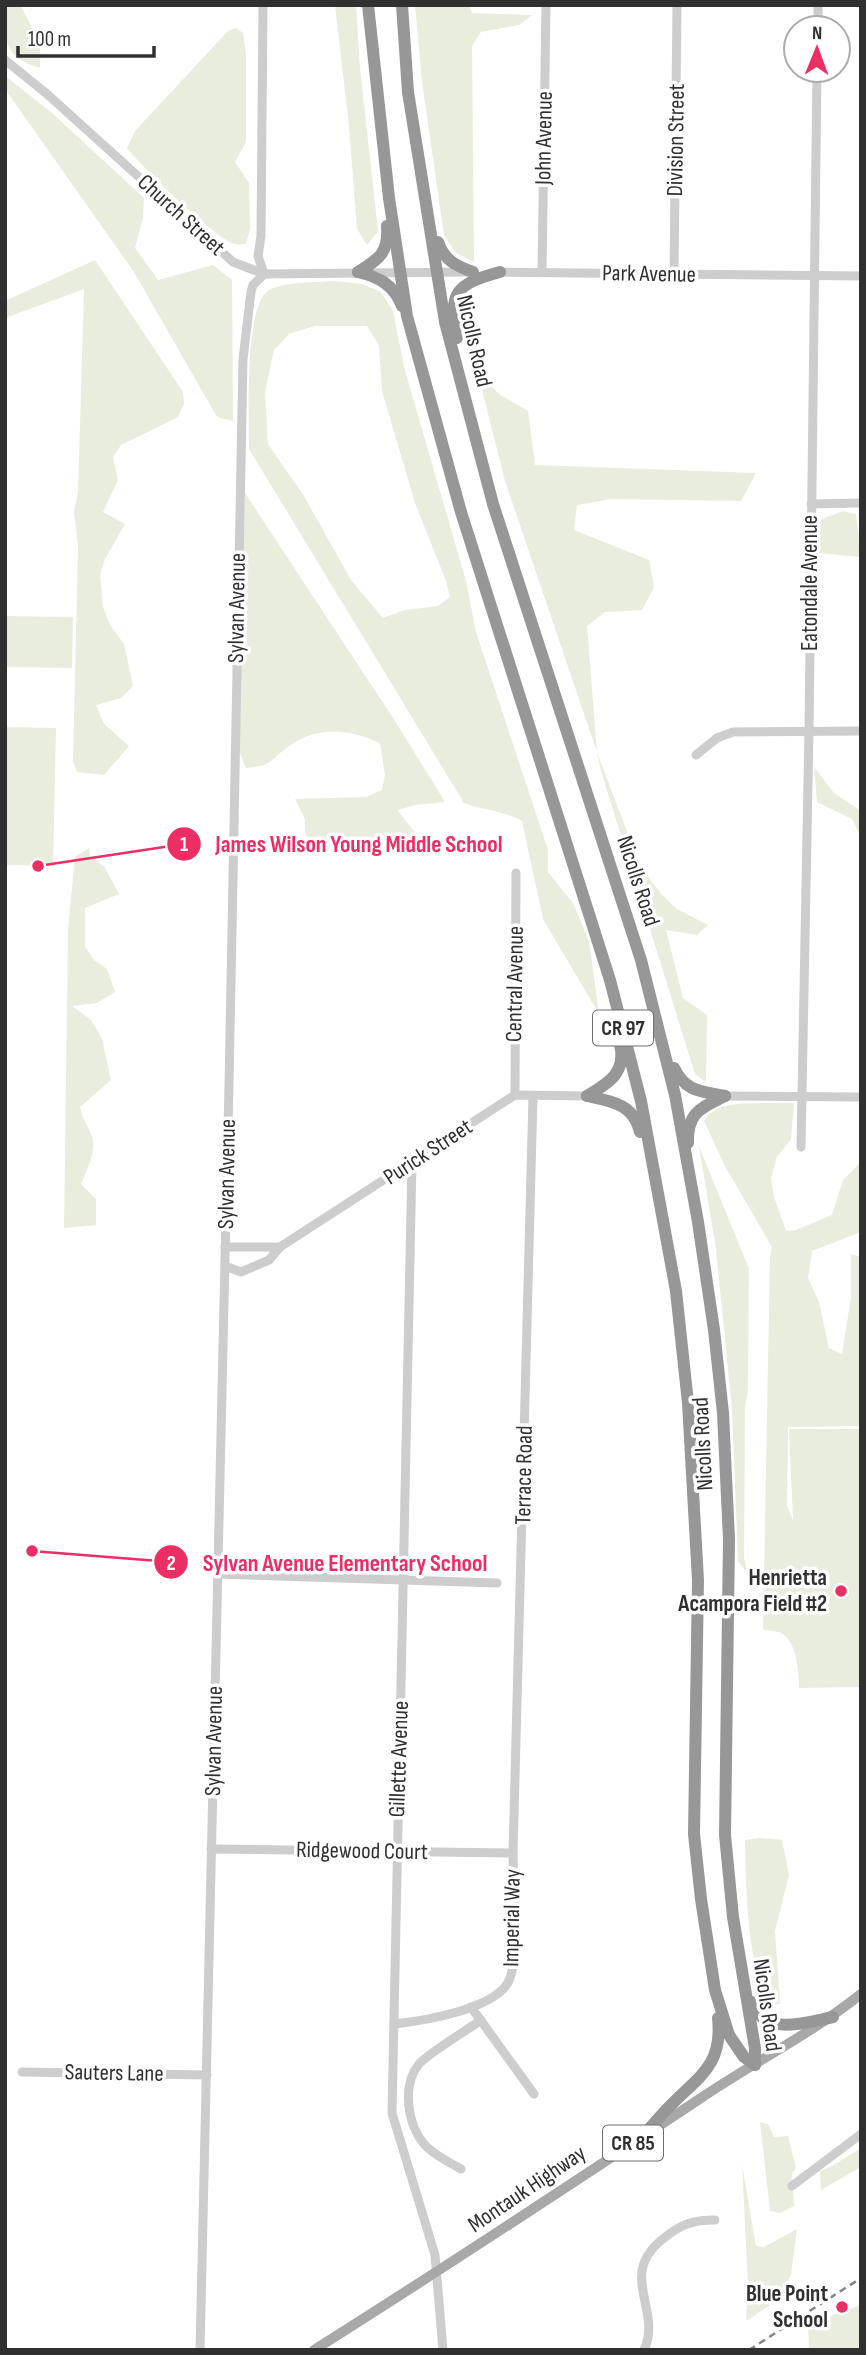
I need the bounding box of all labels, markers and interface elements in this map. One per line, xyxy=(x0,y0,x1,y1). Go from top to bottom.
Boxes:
scale bar xyxy=(18,14,154,58)
north arrow xyxy=(782,14,852,84)
text: N xyxy=(812,22,823,45)
text: 100 m xyxy=(28,27,71,52)
street label: Division Street xyxy=(661,83,691,197)
street label: John Avenue xyxy=(529,91,559,186)
street label: Church Street xyxy=(131,168,231,262)
street label: Park Avenue xyxy=(602,259,696,289)
street label: Nicolls Road xyxy=(450,292,498,390)
street label: Eatondale Avenue xyxy=(796,515,824,651)
street label: Sylvan Avenue xyxy=(222,553,252,663)
callout: James Wilson Young Middle School xyxy=(166,821,517,866)
text: James Wilson Young Middle School xyxy=(214,830,503,859)
text: 1 xyxy=(180,832,188,857)
street label: Nicolls Road xyxy=(610,832,666,930)
street label: Central Avenue xyxy=(500,926,530,1042)
road number: CR 97 xyxy=(593,1010,653,1046)
street label: Purick Street xyxy=(378,1113,478,1191)
street label: Sylvan Avenue xyxy=(212,1119,242,1229)
street label: Nicolls Road xyxy=(687,1397,719,1491)
street label: Terrace Road xyxy=(509,1425,539,1525)
callout: Sylvan Avenue Elementary School xyxy=(154,1540,501,1585)
text: Sylvan Avenue Elementary School xyxy=(203,1549,487,1578)
text: 2 xyxy=(166,1551,176,1576)
place label: Henrietta Acampora Field #2 xyxy=(677,1564,827,1618)
marker: Henrietta Acampora Field #2 xyxy=(833,1583,849,1599)
street label: Sylvan Avenue xyxy=(199,1686,229,1796)
street label: Gillette Avenue xyxy=(383,1700,415,1818)
street label: Ridgewood Court xyxy=(296,1836,428,1866)
street label: Imperial Way xyxy=(497,1869,527,1967)
street label: Nicolls Road xyxy=(747,1957,787,2053)
street label: Sauters Lane xyxy=(64,2058,164,2088)
road number: CR 85 xyxy=(603,2126,663,2160)
street label: Montauk Highway xyxy=(463,2139,591,2239)
place label: Blue Point School xyxy=(746,2280,828,2334)
marker: Blue Point School xyxy=(834,2299,850,2315)

